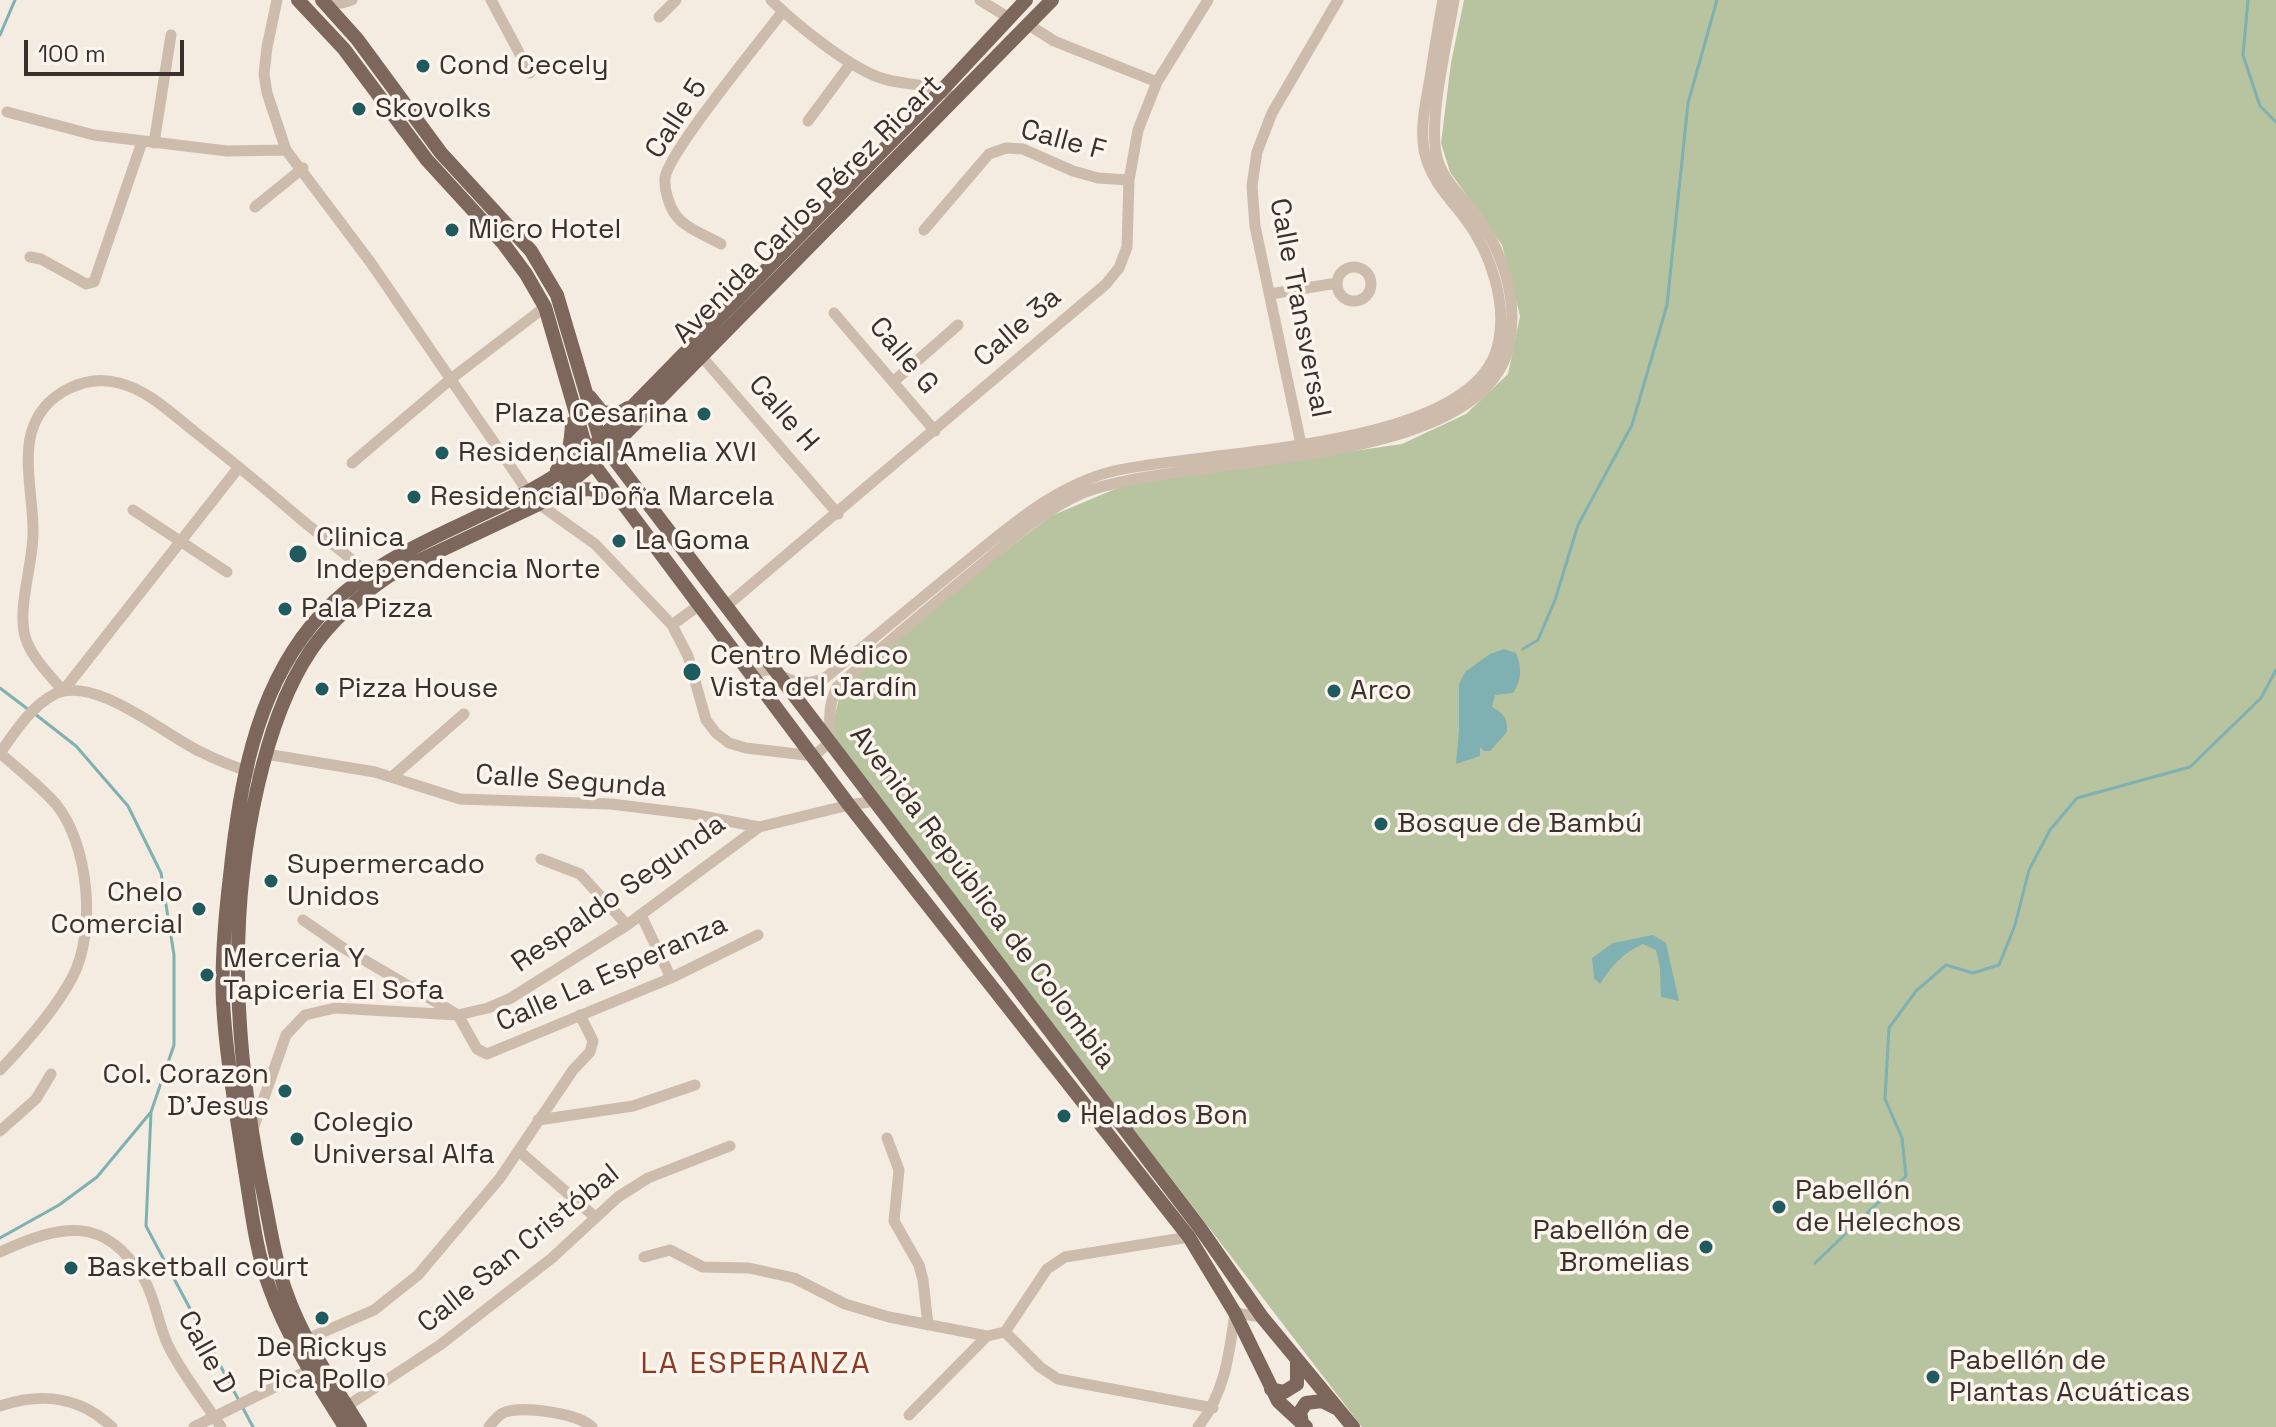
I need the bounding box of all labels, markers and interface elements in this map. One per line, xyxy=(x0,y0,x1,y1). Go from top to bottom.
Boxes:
scale bar xyxy=(28,24,188,74)
text: 100 m xyxy=(38,38,106,69)
place label: Cond Cecely xyxy=(439,49,609,83)
marker: Cond Cecely xyxy=(414,57,432,75)
street label: Avenida Carlos Pérez Ricart xyxy=(667,69,949,351)
street label: Calle 5 xyxy=(639,73,715,165)
place label: Skovolks xyxy=(375,92,491,126)
marker: Skovolks xyxy=(350,100,368,118)
street label: Calle F xyxy=(1017,114,1109,168)
street label: Calle Transversal xyxy=(1261,196,1337,420)
place label: Micro Hotel xyxy=(468,213,621,247)
marker: Micro Hotel xyxy=(443,221,461,239)
street label: Calle 3a xyxy=(968,281,1068,375)
street label: Calle G xyxy=(861,311,945,401)
street label: Calle H xyxy=(741,369,825,459)
place label: Plaza Cesarina xyxy=(494,397,688,431)
marker: Plaza Cesarina xyxy=(695,405,713,423)
place label: Residencial Amelia XVI xyxy=(458,436,757,470)
marker: Residencial Amelia XVI xyxy=(433,444,451,462)
place label: Residencial Doña Marcela xyxy=(430,480,774,514)
marker: Residencial Doña Marcela xyxy=(405,488,423,506)
place label: Clinica Independencia Norte xyxy=(316,521,600,587)
place label: La Goma xyxy=(635,524,750,558)
marker: La Goma xyxy=(610,532,628,550)
marker: Clinica Independencia Norte xyxy=(287,543,309,565)
place label: Pala Pizza xyxy=(301,592,433,626)
marker: Pala Pizza xyxy=(276,600,294,618)
place label: Centro Médico Vista del Jardín xyxy=(710,639,918,705)
marker: Centro Médico Vista del Jardín xyxy=(681,661,703,683)
place label: Pizza House xyxy=(338,672,498,706)
place label: Arco xyxy=(1350,674,1412,708)
marker: Pizza House xyxy=(313,680,331,698)
marker: Arco xyxy=(1325,682,1343,700)
street label: Avenida República de Colombia xyxy=(842,720,1122,1076)
street label: Calle Segunda xyxy=(474,759,668,805)
place label: Bosque de Bambú xyxy=(1397,807,1642,841)
street label: Respaldo Segunda xyxy=(506,808,732,980)
marker: Bosque de Bambú xyxy=(1372,815,1390,833)
place label: Supermercado Unidos xyxy=(287,848,485,914)
marker: Supermercado Unidos xyxy=(262,872,280,890)
place label: Chelo Comercial xyxy=(50,876,183,942)
marker: Chelo Comercial xyxy=(190,900,208,918)
street label: Calle La Esperanza xyxy=(491,908,733,1040)
place label: Merceria Y Tapiceria El Sofa xyxy=(223,942,444,1008)
marker: Merceria Y Tapiceria El Sofa xyxy=(198,966,216,984)
place label: Col. Corazon D'Jesus xyxy=(103,1058,269,1124)
marker: Col. Corazon D'Jesus xyxy=(276,1082,294,1100)
place label: Helados Bon xyxy=(1080,1099,1248,1133)
place label: Colegio Universal Alfa xyxy=(313,1106,495,1172)
marker: Helados Bon xyxy=(1055,1107,1073,1125)
marker: Colegio Universal Alfa xyxy=(288,1130,306,1148)
street label: Calle San Cristóbal xyxy=(411,1157,627,1341)
place label: Pabellón de Helechos xyxy=(1795,1174,1961,1240)
marker: Pabellón de Helechos xyxy=(1770,1198,1788,1216)
place label: Pabellón de Bromelias xyxy=(1533,1214,1690,1280)
marker: Pabellón de Bromelias xyxy=(1697,1238,1715,1256)
place label: Basketball court xyxy=(87,1251,309,1285)
marker: Basketball court xyxy=(62,1259,80,1277)
street label: Calle D xyxy=(169,1305,243,1401)
marker: De Rickys Pica Pollo xyxy=(313,1309,331,1327)
place label: De Rickys Pica Pollo xyxy=(257,1331,387,1397)
place label: Pabellón de Plantas Acuáticas xyxy=(1949,1344,2190,1410)
district label: LA ESPERANZA xyxy=(640,1347,872,1383)
marker: Pabellón de Plantas Acuáticas xyxy=(1924,1368,1942,1386)

